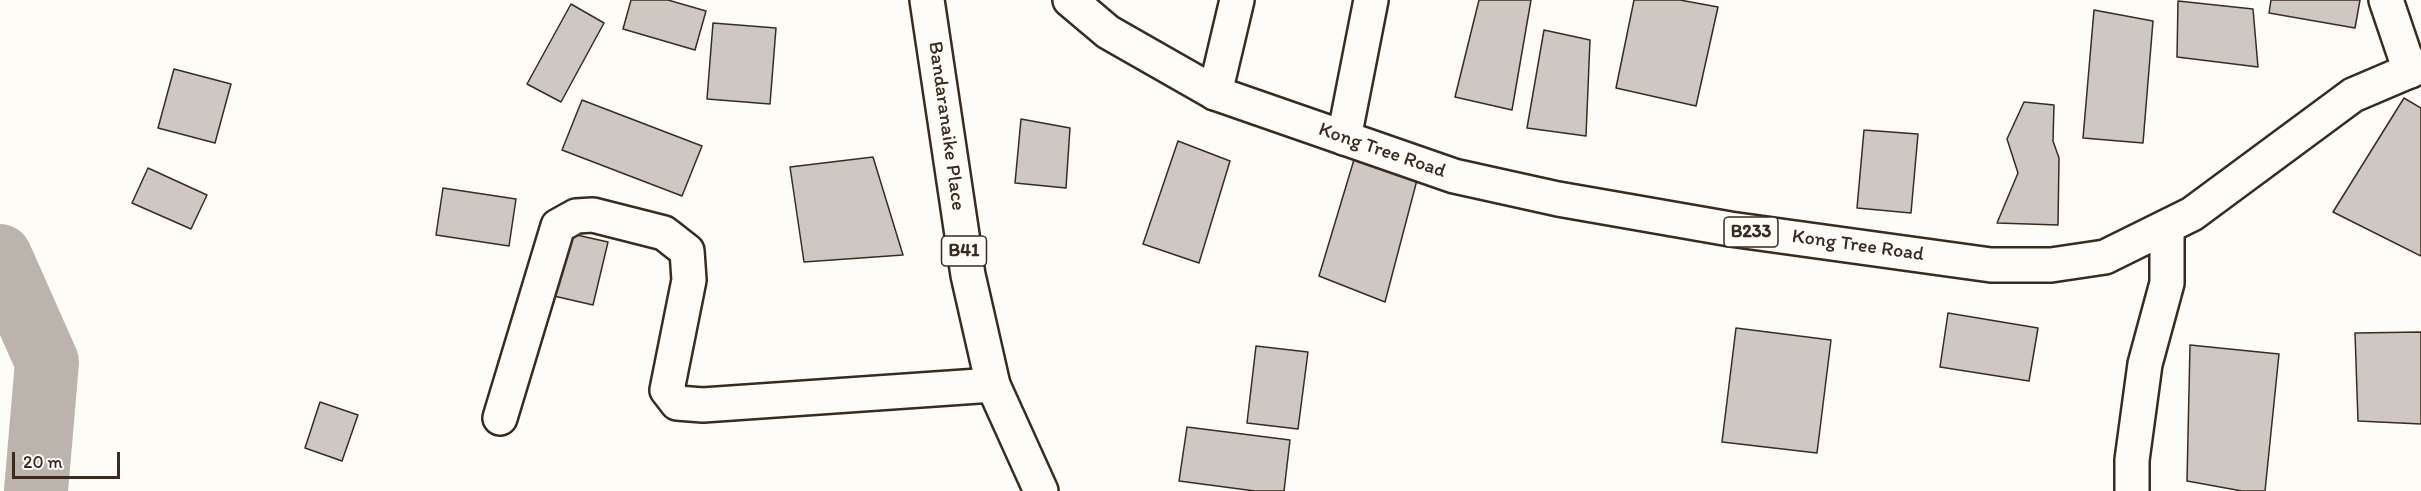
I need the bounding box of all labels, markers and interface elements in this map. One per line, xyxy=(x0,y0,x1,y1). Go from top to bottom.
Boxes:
street label: Bandaranaike Place xyxy=(922,40,970,212)
street label: Kong Tree Road xyxy=(1315,118,1449,184)
road number: B233 xyxy=(1724,217,1778,247)
street label: Kong Tree Road xyxy=(1790,225,1926,267)
road number: B41 xyxy=(942,236,986,266)
scale bar xyxy=(15,440,123,478)
text: 20 m xyxy=(23,451,63,473)

